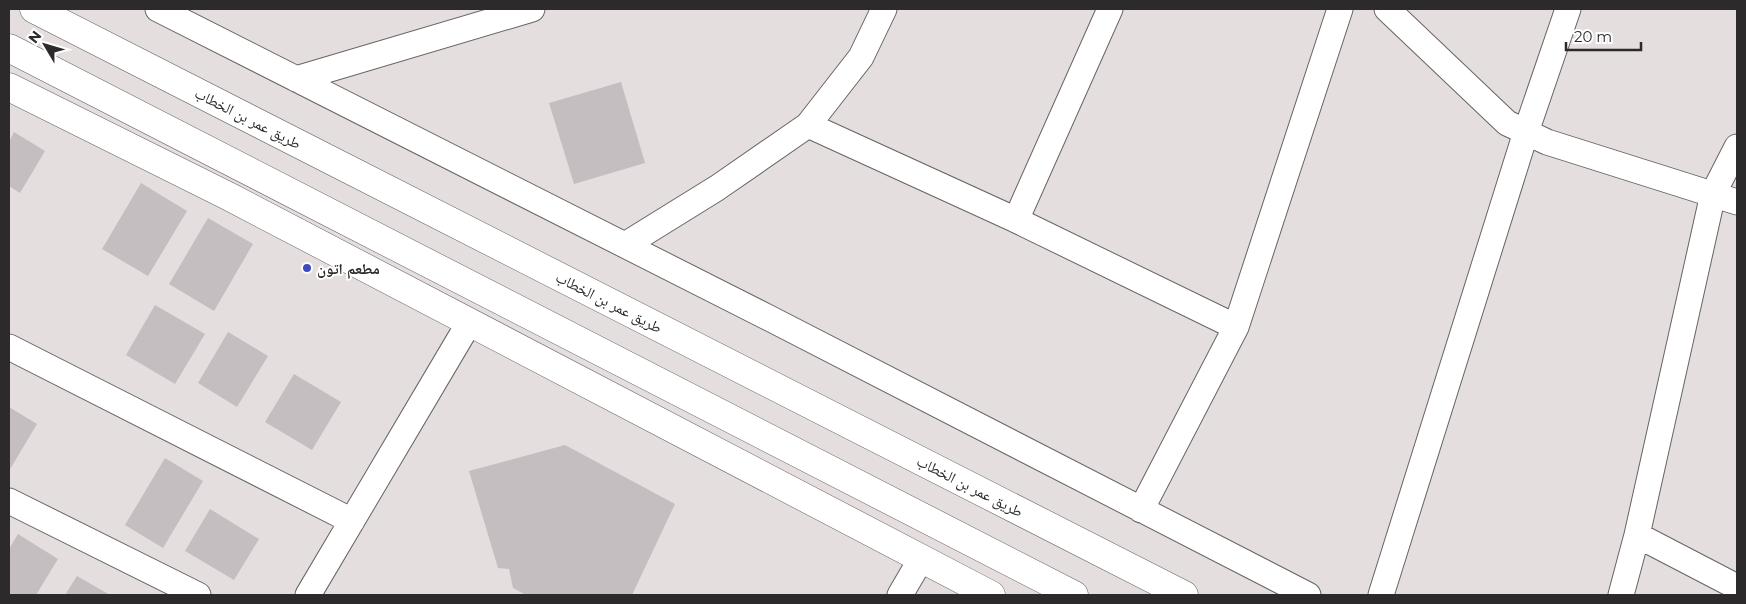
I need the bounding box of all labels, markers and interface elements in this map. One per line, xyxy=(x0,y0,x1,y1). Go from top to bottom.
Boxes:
north arrow xyxy=(20,20,70,70)
scale bar xyxy=(1566,20,1641,52)
text: N xyxy=(24,27,45,47)
text: 20 m xyxy=(1574,27,1612,46)
street label: طريق عمر بن الخطاب xyxy=(191,83,304,154)
place label: مطعم اتون xyxy=(317,259,380,279)
marker: مطعم اتون xyxy=(301,262,313,274)
street label: طريق عمر بن الخطاب xyxy=(552,267,665,338)
street label: طريق عمر بن الخطاب xyxy=(913,451,1026,522)

